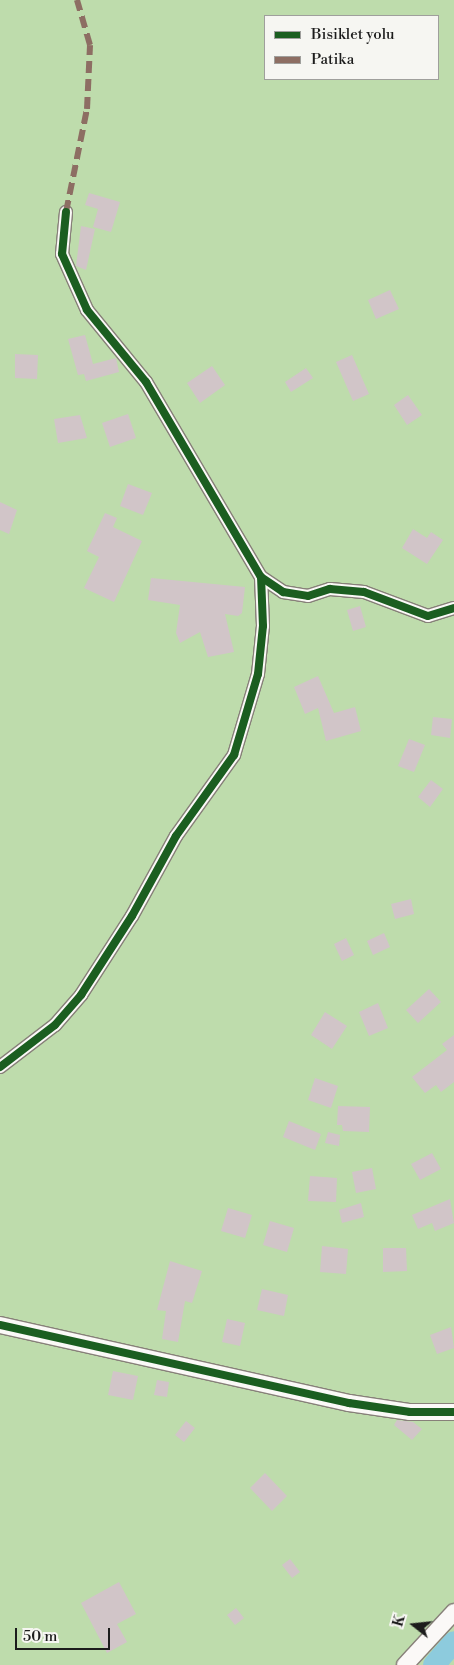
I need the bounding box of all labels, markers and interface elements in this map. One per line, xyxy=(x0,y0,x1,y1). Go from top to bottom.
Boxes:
legend xyxy=(264,15,439,80)
text: Bisiklet yolu xyxy=(311,25,395,44)
text: Patika xyxy=(311,50,354,69)
north arrow xyxy=(389,1600,439,1650)
text: K xyxy=(389,1613,410,1629)
scale bar xyxy=(18,1618,112,1650)
text: 50 m xyxy=(23,1627,57,1646)

